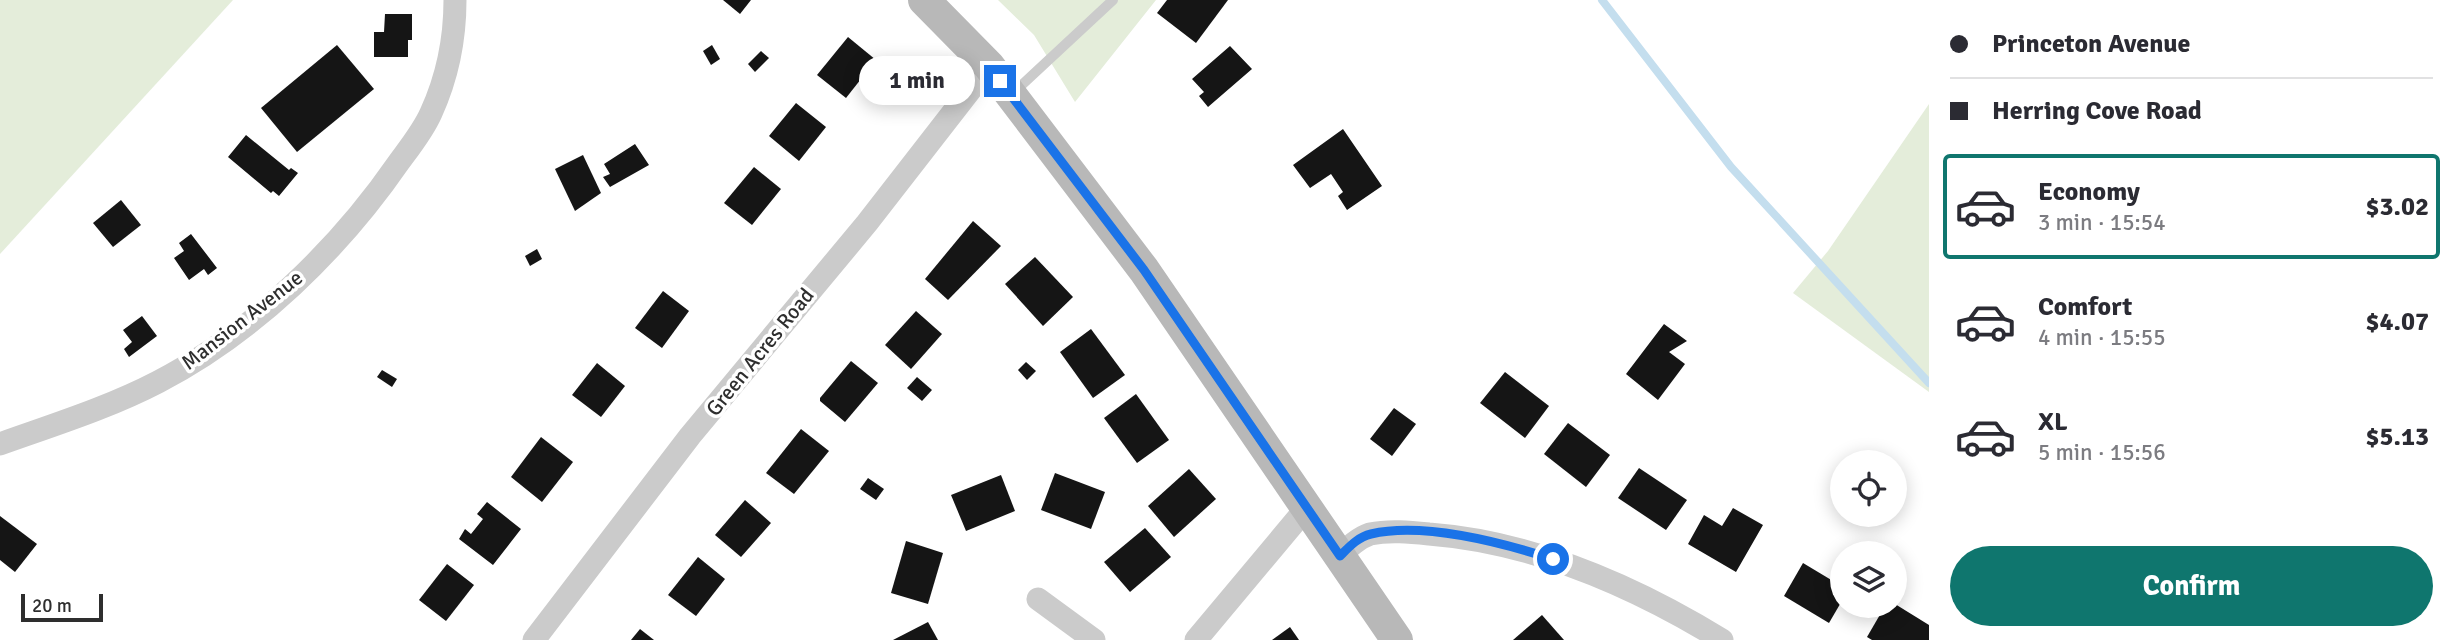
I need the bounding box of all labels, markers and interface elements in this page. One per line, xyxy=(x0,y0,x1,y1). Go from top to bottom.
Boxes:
text: Princeton Avenue xyxy=(1992,28,2190,60)
callout: 1 min xyxy=(860,56,976,106)
route end xyxy=(984,65,1016,97)
text: 1 min xyxy=(889,66,945,95)
text: Herring Cove Road xyxy=(1992,95,2202,127)
icon: car xyxy=(1954,175,2017,238)
text: Economy xyxy=(2038,176,2140,208)
text: $3.02 xyxy=(2365,191,2429,223)
text: 3 min · 15:54 xyxy=(2038,208,2166,237)
street label: Mansion Avenue xyxy=(176,265,308,375)
street label: Green Acres Road xyxy=(700,283,820,421)
icon: car xyxy=(1954,290,2017,353)
text: Comfort xyxy=(2038,291,2132,323)
text: $4.07 xyxy=(2365,306,2429,338)
text: 4 min · 15:55 xyxy=(2038,323,2166,352)
icon: car xyxy=(1954,405,2017,468)
text: XL xyxy=(2038,406,2068,438)
text: $5.13 xyxy=(2365,421,2429,453)
text: 5 min · 15:56 xyxy=(2038,438,2166,467)
map controls xyxy=(1830,450,1907,618)
button: locate xyxy=(1830,450,1907,527)
button: layers xyxy=(1830,541,1907,618)
route start xyxy=(1537,543,1569,575)
button: Confirm xyxy=(1950,546,2433,626)
scale bar xyxy=(21,591,103,623)
text: 20 m xyxy=(32,594,72,618)

